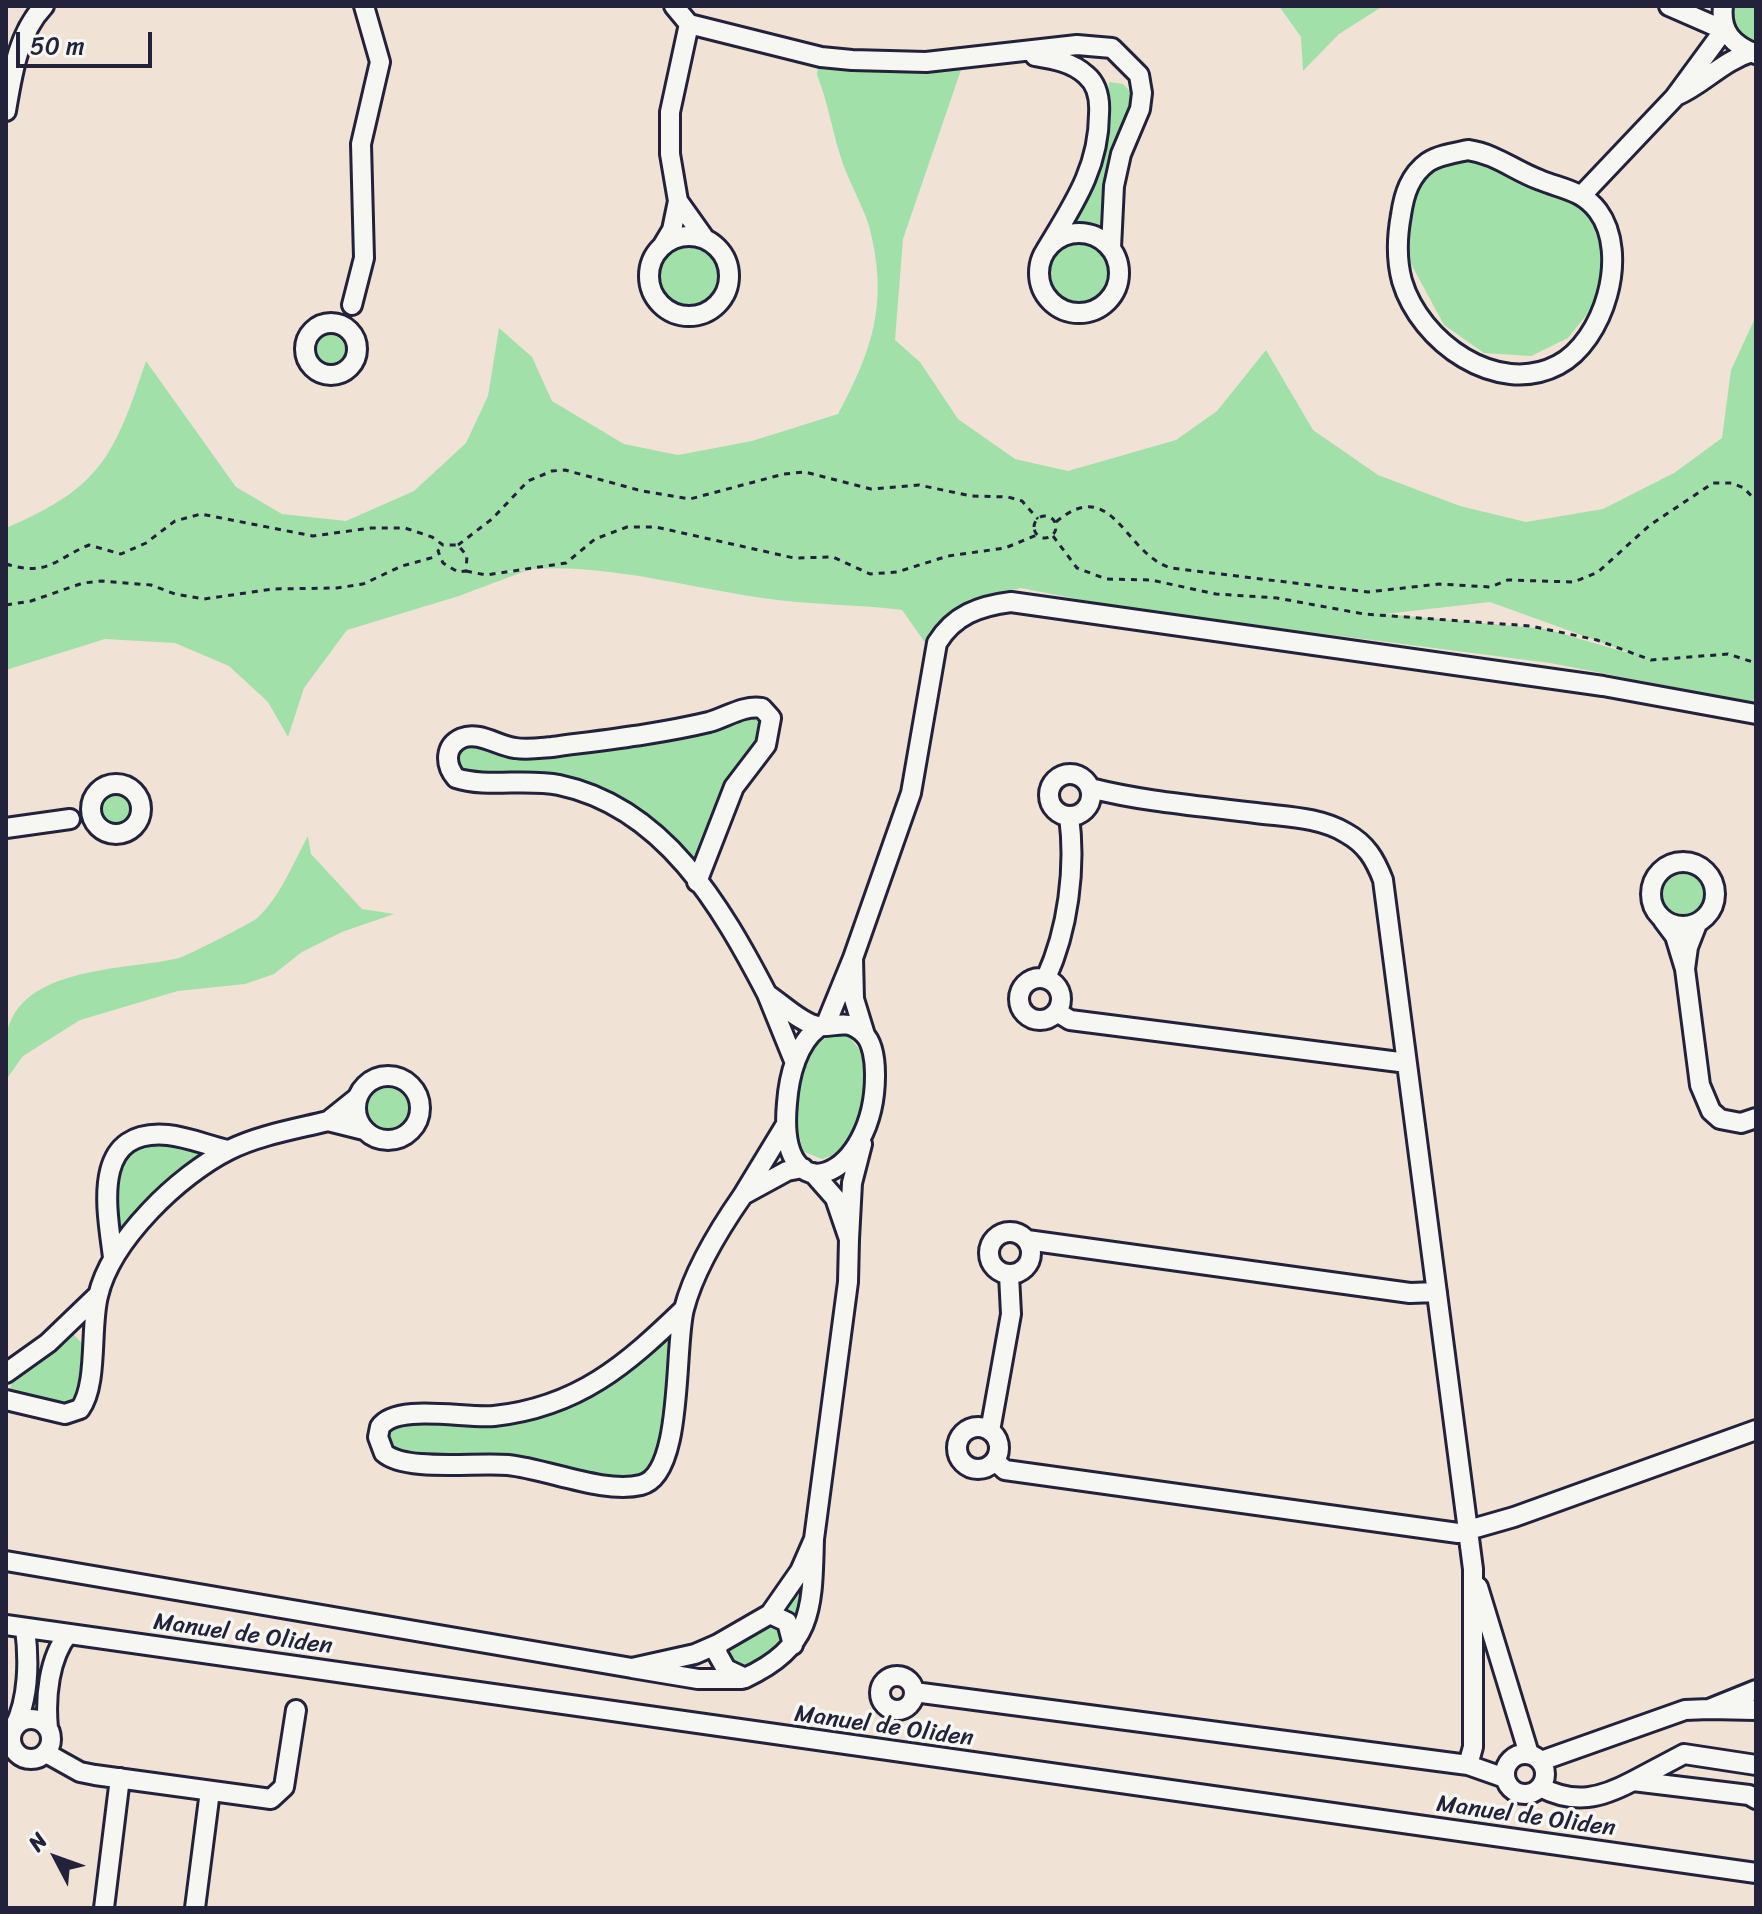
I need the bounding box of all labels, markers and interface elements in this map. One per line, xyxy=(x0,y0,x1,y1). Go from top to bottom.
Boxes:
scale bar xyxy=(20,16,156,66)
text: 50 m xyxy=(30,25,85,67)
street label: Manuel de Oliden xyxy=(152,1608,334,1662)
street label: Manuel de Oliden xyxy=(793,1700,975,1754)
street label: Manuel de Oliden xyxy=(1435,1790,1617,1844)
north arrow xyxy=(16,1818,96,1898)
text: N xyxy=(18,1823,57,1860)

